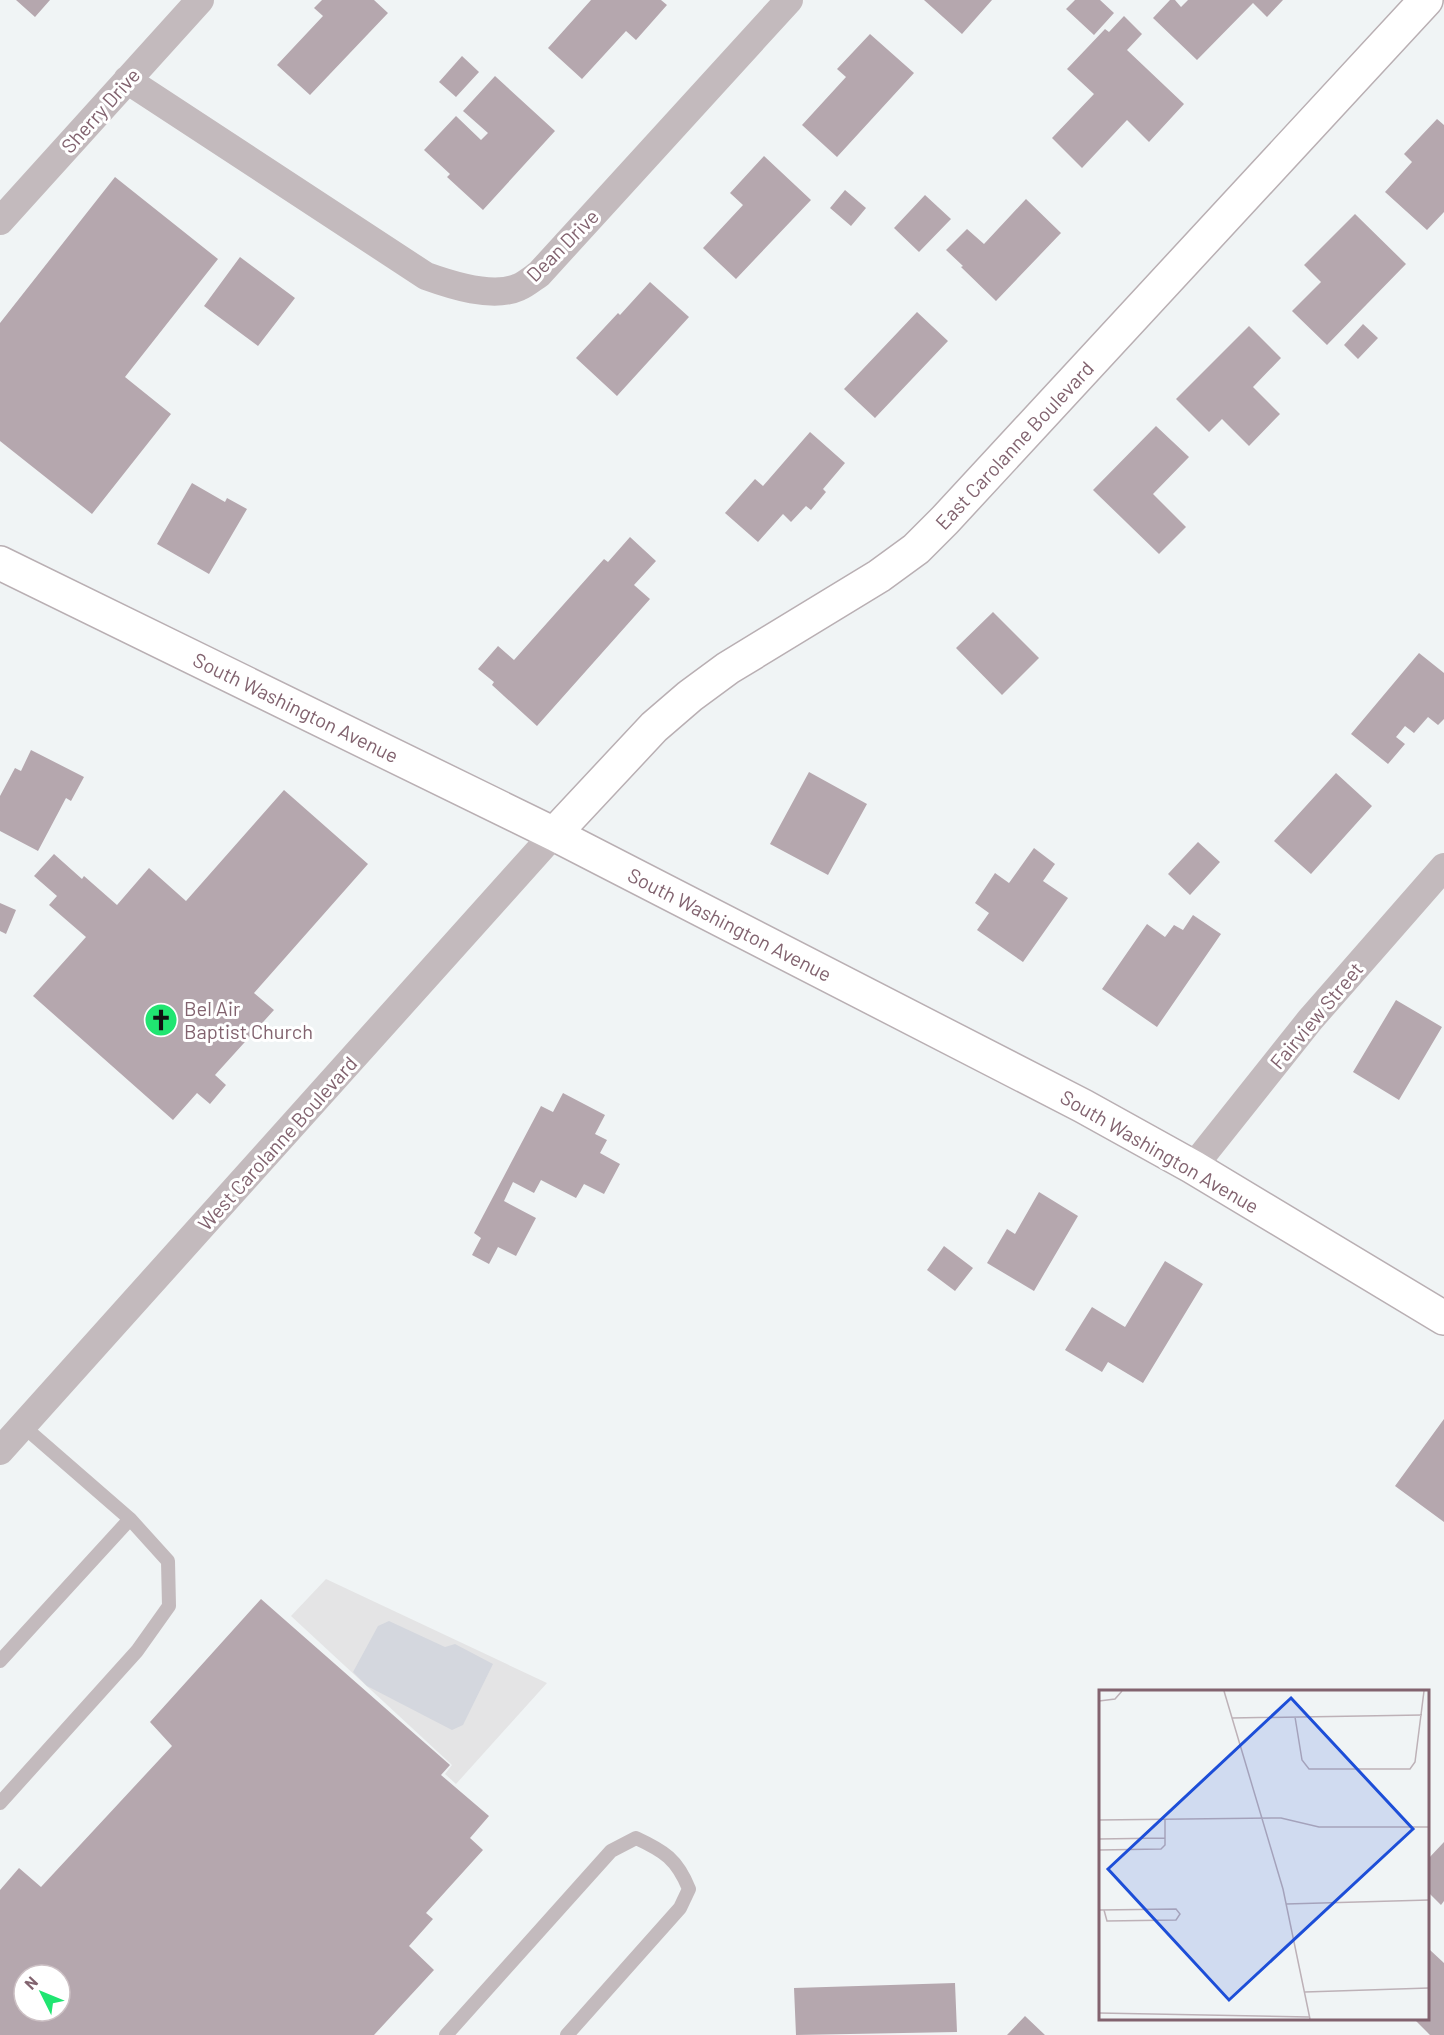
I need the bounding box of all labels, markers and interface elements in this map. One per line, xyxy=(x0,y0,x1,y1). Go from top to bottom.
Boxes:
street label: Sherry Drive xyxy=(56,63,144,157)
street label: Dean Drive xyxy=(521,204,603,286)
street label: East Carolanne Boulevard xyxy=(930,356,1098,534)
street label: South Washington Avenue xyxy=(189,647,403,767)
street label: South Washington Avenue xyxy=(624,862,836,986)
street label: Fairview Street xyxy=(1264,957,1368,1073)
place label: Bel Air Baptist Church xyxy=(184,996,313,1043)
church icon: Bel Air Baptist Church xyxy=(143,1002,179,1038)
street label: West Carolanne Boulevard xyxy=(193,1051,361,1235)
street label: South Washington Avenue xyxy=(1056,1084,1264,1218)
inset map xyxy=(1099,1690,1429,2020)
north arrow xyxy=(12,1963,72,2023)
text: N xyxy=(20,1972,41,1993)

